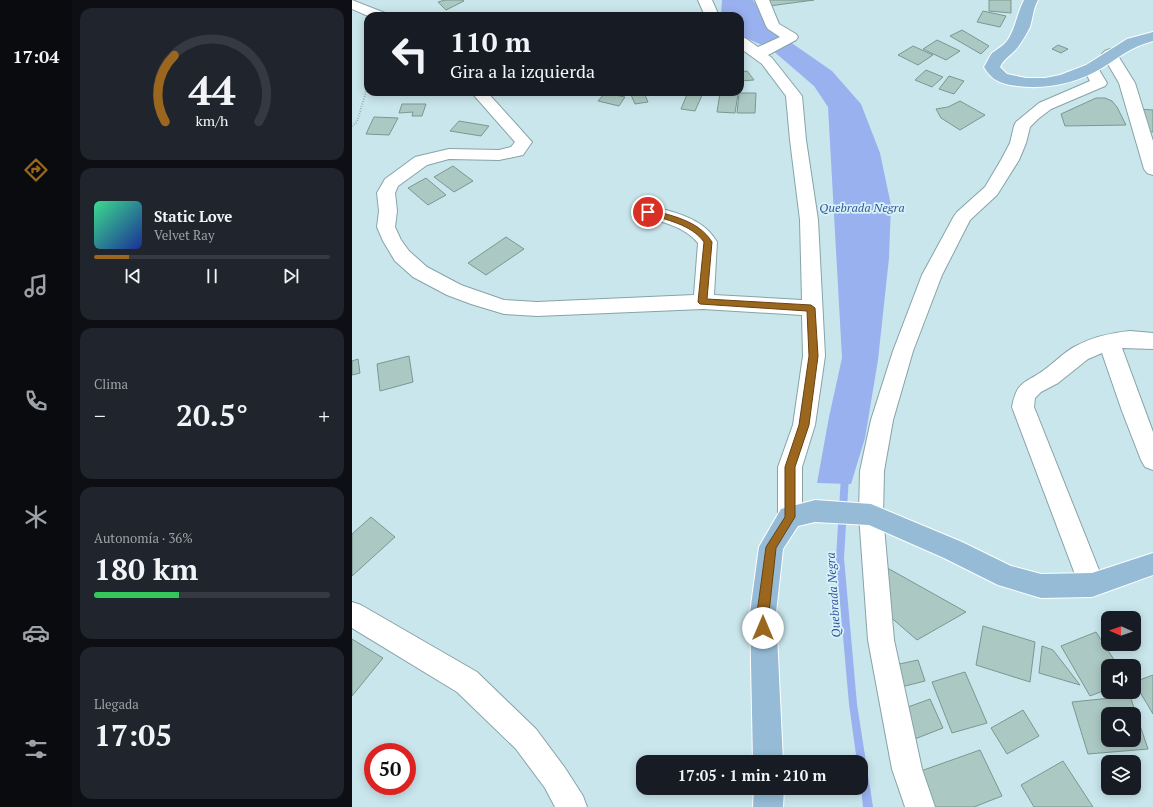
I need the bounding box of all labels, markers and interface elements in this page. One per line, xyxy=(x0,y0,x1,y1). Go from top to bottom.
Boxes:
text: 110 m xyxy=(450,23,531,60)
icon: left xyxy=(384,28,436,80)
text: 17:04 xyxy=(13,44,59,68)
text: Gira a la izquierda xyxy=(450,59,595,83)
text: 44 xyxy=(188,62,236,117)
text: km/h xyxy=(196,110,229,129)
icon: directions xyxy=(22,156,50,184)
pin xyxy=(631,195,665,229)
water label: Quebrada Negra xyxy=(819,200,905,215)
icon: arrive xyxy=(637,201,659,223)
text: Static Love xyxy=(154,206,232,226)
text: Velvet Ray xyxy=(154,226,214,244)
icon: previous xyxy=(122,265,144,287)
icon: pause xyxy=(201,265,223,287)
icon: next xyxy=(280,265,302,287)
icon: music xyxy=(22,272,50,300)
text: Clima xyxy=(94,375,128,393)
icon: phone xyxy=(22,387,50,415)
text: 20.5° xyxy=(176,395,248,435)
text: − xyxy=(94,401,106,430)
text: + xyxy=(318,401,330,430)
icon: climate xyxy=(22,503,50,531)
text: Autonomía · 36% xyxy=(94,529,193,547)
text: 180 km xyxy=(94,549,198,589)
water label: Quebrada Negra xyxy=(823,552,843,638)
position arrow xyxy=(742,607,784,649)
north arrow xyxy=(1101,611,1141,651)
map controls xyxy=(1101,611,1141,795)
icon: car xyxy=(22,619,50,647)
button: sound xyxy=(1101,659,1141,699)
text: Llegada xyxy=(94,695,139,713)
button: search xyxy=(1101,707,1141,747)
text: 17:05 xyxy=(94,715,172,755)
icon: filters xyxy=(22,735,50,763)
speed limit sign: 50 xyxy=(364,743,416,795)
button: layers xyxy=(1101,755,1141,795)
text: 17:05 · 1 min · 210 m xyxy=(678,765,826,785)

